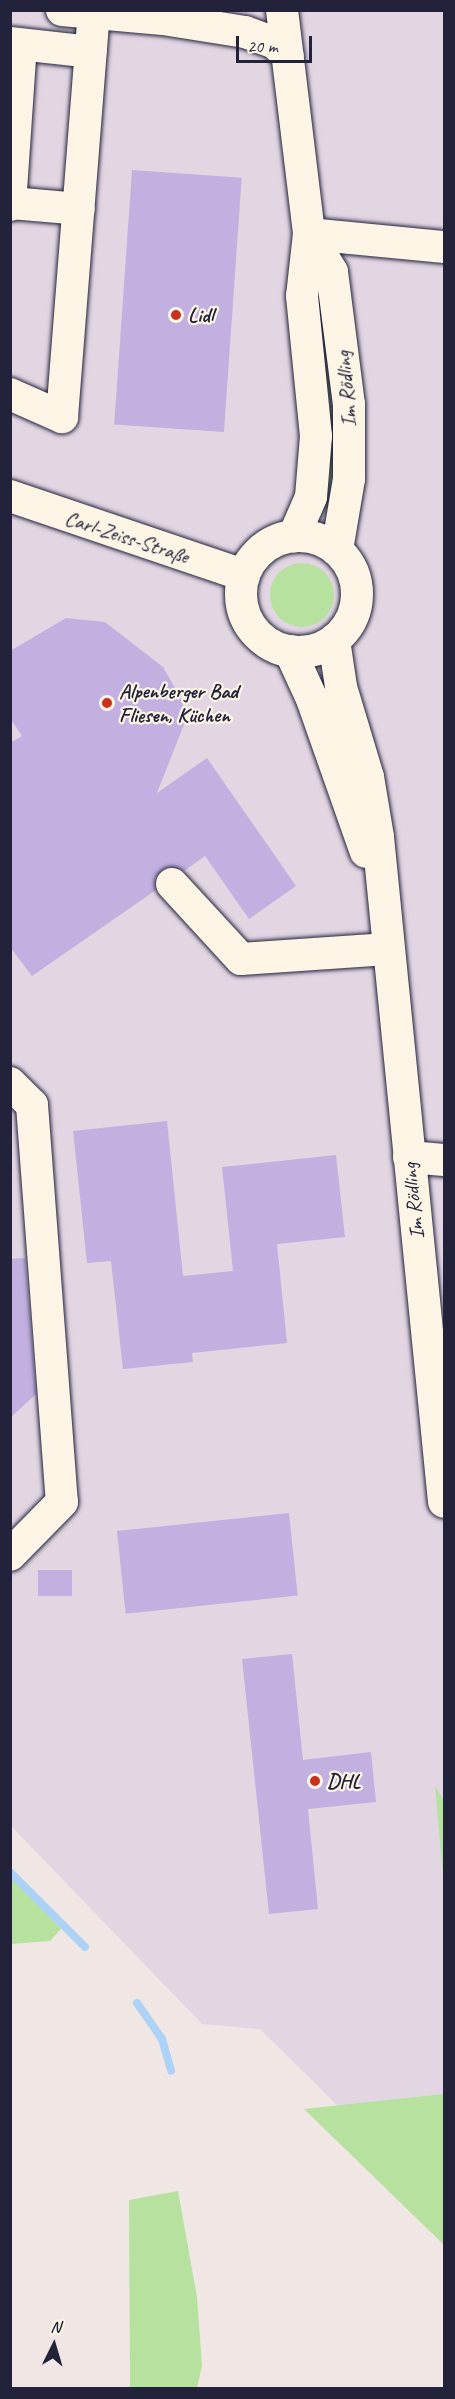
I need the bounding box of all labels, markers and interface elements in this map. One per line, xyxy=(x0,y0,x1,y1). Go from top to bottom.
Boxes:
scale bar xyxy=(239,24,316,62)
text: 20 m xyxy=(247,35,278,57)
place label: Lidl xyxy=(188,302,213,328)
marker: Lidl xyxy=(169,308,183,322)
street label: Im Rödling xyxy=(330,350,362,428)
street label: Carl-Zeiss-Straße xyxy=(62,505,192,569)
place label: Alpenberger Bad Fliesen, Küchen xyxy=(119,678,238,728)
marker: Alpenberger Bad Fliesen, Küchen xyxy=(100,696,114,710)
street label: Im Rödling xyxy=(396,1162,430,1240)
place label: DHL xyxy=(327,1768,360,1794)
marker: DHL xyxy=(308,1774,322,1788)
north arrow xyxy=(24,2315,84,2375)
text: N xyxy=(50,2317,61,2337)

